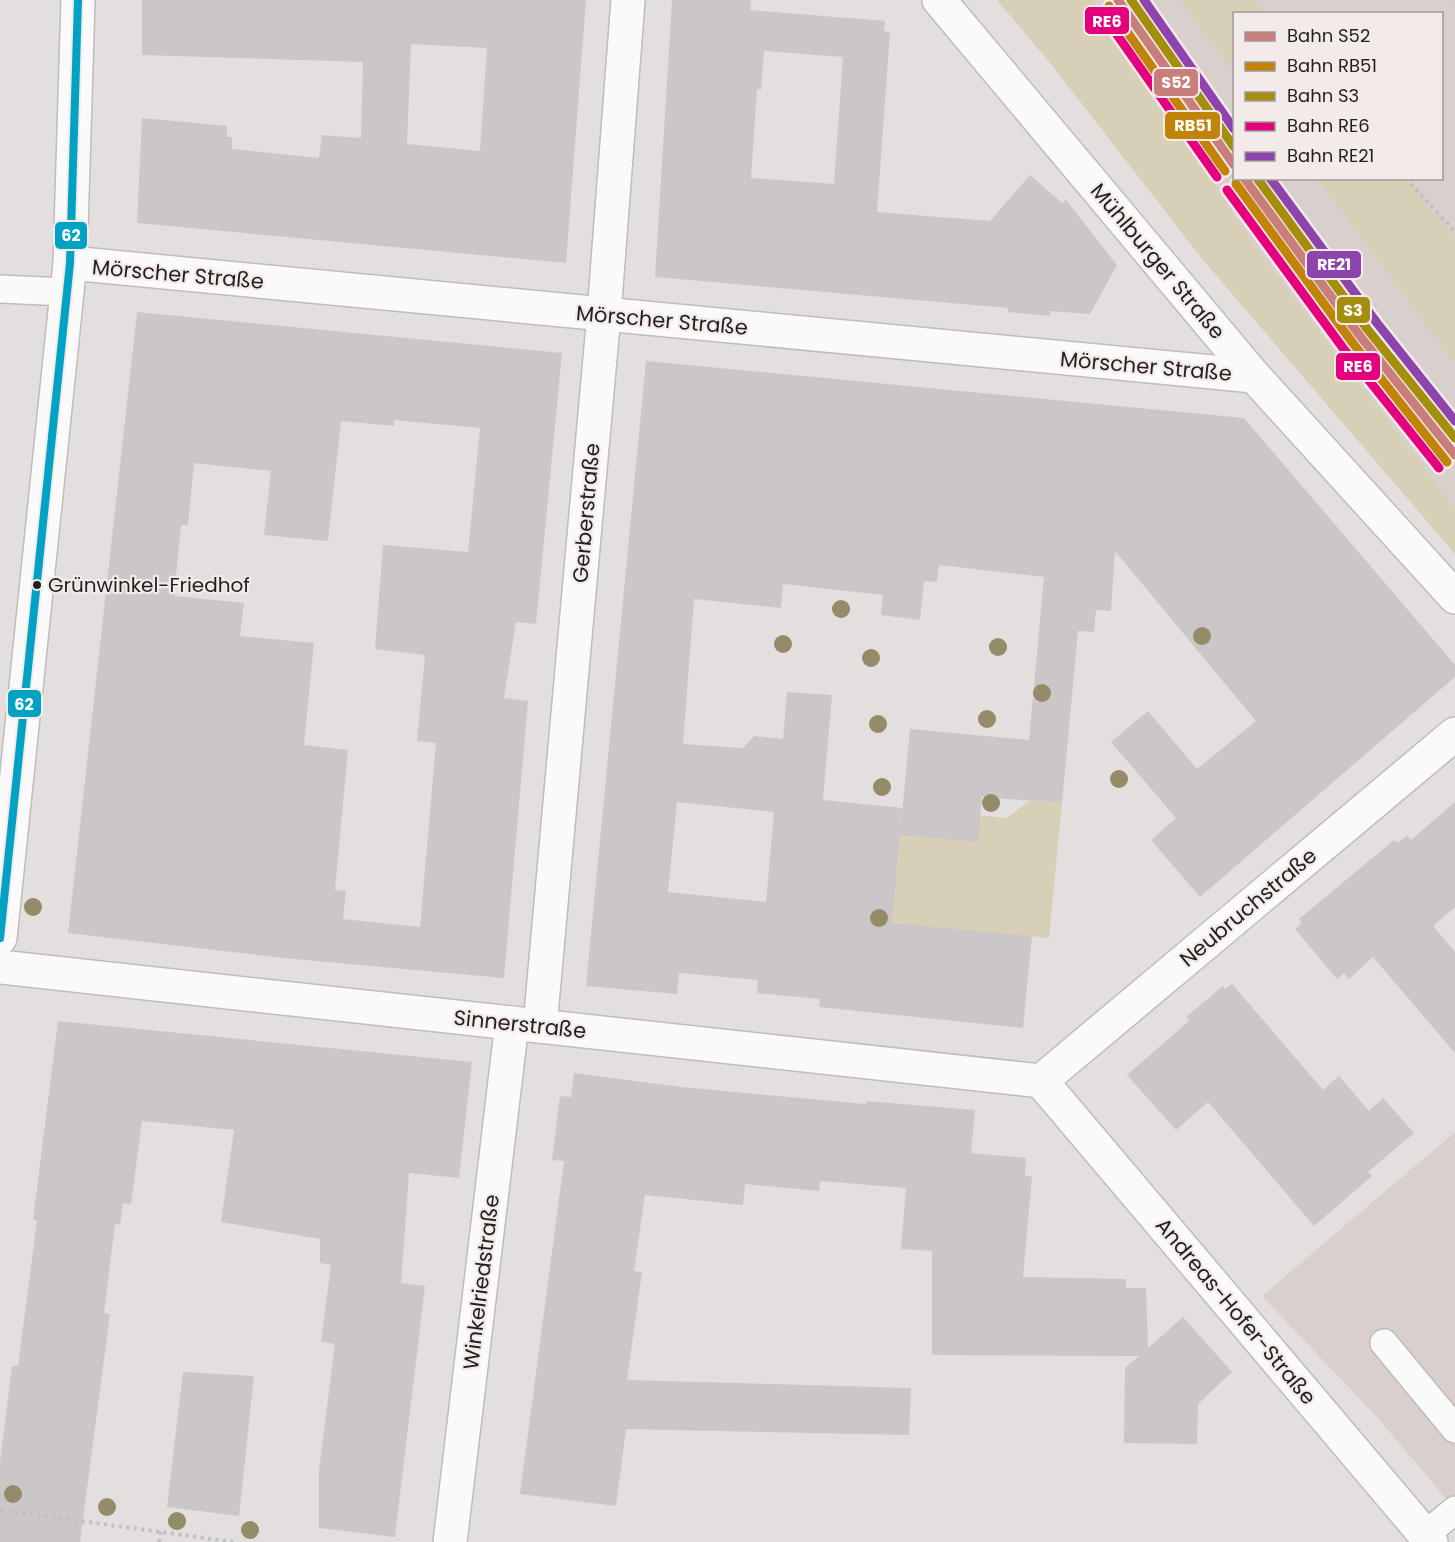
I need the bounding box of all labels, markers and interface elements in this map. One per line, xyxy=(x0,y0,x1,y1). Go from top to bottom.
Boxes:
line badge: RE6 xyxy=(1084,6,1130,35)
text: RE6 xyxy=(1092,10,1122,33)
legend xyxy=(1233,12,1443,180)
text: Bahn S52 xyxy=(1287,23,1370,48)
text: Bahn RB51 xyxy=(1287,53,1377,78)
line badge: S52 xyxy=(1153,68,1199,97)
text: S52 xyxy=(1161,71,1191,94)
text: Bahn S3 xyxy=(1287,83,1359,108)
line badge: RB51 xyxy=(1164,111,1221,140)
text: Bahn RE6 xyxy=(1287,113,1370,138)
text: RB51 xyxy=(1174,114,1212,137)
text: Bahn RE21 xyxy=(1287,143,1374,168)
street label: Mühlburger Straße xyxy=(1084,177,1232,345)
line badge: 62 xyxy=(54,221,88,250)
text: 62 xyxy=(61,224,81,247)
line badge: RE21 xyxy=(1306,250,1362,279)
street label: Mörscher Straße xyxy=(91,252,265,296)
text: RE21 xyxy=(1317,253,1351,276)
line badge: S3 xyxy=(1336,296,1371,324)
street label: Mörscher Straße xyxy=(575,298,749,342)
text: S3 xyxy=(1343,299,1363,322)
street label: Mörscher Straße xyxy=(1059,344,1233,388)
line badge: RE6 xyxy=(1335,352,1381,381)
text: RE6 xyxy=(1343,355,1373,378)
street label: Gerberstraße xyxy=(565,442,607,584)
place label: Grünwinkel-Friedhof xyxy=(48,571,250,599)
marker: Grünwinkel-Friedhof xyxy=(31,579,43,591)
line badge: 62 xyxy=(7,689,42,718)
text: 62 xyxy=(14,693,34,716)
street label: Neubruchstraße xyxy=(1173,841,1323,973)
street label: Sinnerstraße xyxy=(452,1003,588,1045)
street label: Winkelriedstraße xyxy=(456,1193,506,1371)
street label: Andreas-Hofer-Straße xyxy=(1149,1211,1323,1411)

